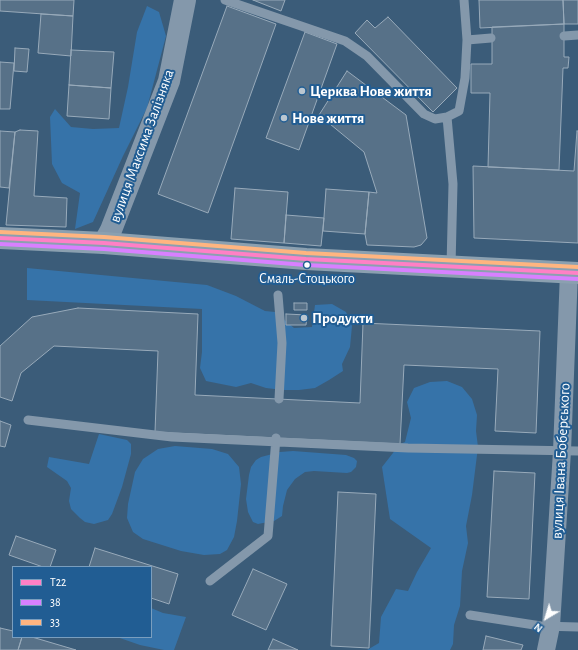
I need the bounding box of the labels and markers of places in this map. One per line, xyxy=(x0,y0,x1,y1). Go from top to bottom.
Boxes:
place label: Церква Нове життя xyxy=(310,82,432,100)
marker: Церква Нове життя xyxy=(297,86,307,96)
place label: Нове життя xyxy=(292,109,364,127)
marker: Нове життя xyxy=(279,113,289,123)
marker: Смаль-Стоцького xyxy=(302,260,312,270)
place label: Смаль-Стоцького xyxy=(259,271,355,287)
place label: Продукти xyxy=(312,309,373,327)
marker: Продукти xyxy=(299,313,309,323)

